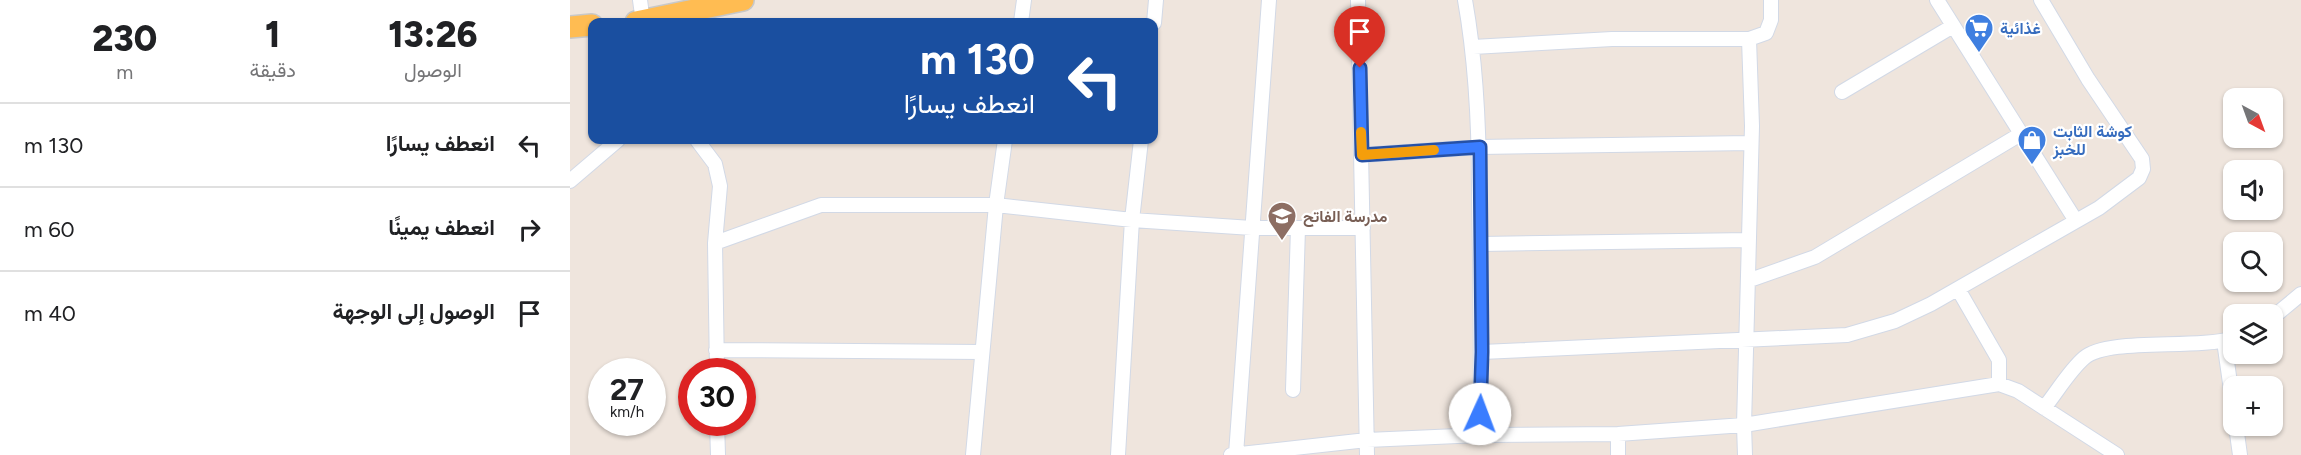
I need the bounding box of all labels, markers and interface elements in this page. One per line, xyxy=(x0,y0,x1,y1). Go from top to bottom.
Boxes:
pin xyxy=(1334,6,1385,68)
supermarket icon: غذائية xyxy=(1963,12,1995,54)
text: 1 xyxy=(265,13,280,56)
text: 13:26 xyxy=(388,13,478,56)
icon: arrive xyxy=(1343,15,1376,48)
text: 230 xyxy=(92,17,157,60)
place label: غذائية xyxy=(2000,19,2041,38)
text: 130 m xyxy=(920,34,1035,85)
icon: left xyxy=(1056,42,1134,120)
text: دقيقة xyxy=(250,58,296,82)
text: الوصول xyxy=(404,58,462,82)
text: m xyxy=(116,60,133,84)
text: انعطف يسارًا xyxy=(904,87,1035,120)
north arrow xyxy=(2223,88,2283,148)
map controls xyxy=(2223,88,2283,436)
place label: كوشة الثابت للخبز xyxy=(2052,122,2132,160)
shop icon: كوشة الثابت للخبز xyxy=(2016,124,2048,166)
icon: left xyxy=(513,129,546,162)
text: انعطف يسارًا xyxy=(386,130,495,157)
text: 130 m xyxy=(24,132,83,159)
button: sound xyxy=(2223,160,2283,220)
school or university icon: مدرسة الفاتح xyxy=(1266,200,1298,242)
place label: مدرسة الفاتح xyxy=(1303,207,1388,228)
icon: right xyxy=(513,213,546,246)
text: انعطف يمينًا xyxy=(388,214,495,241)
text: 60 m xyxy=(24,216,75,243)
button: search xyxy=(2223,232,2283,292)
icon: arrive xyxy=(513,297,546,330)
text: الوصول إلى الوجهة xyxy=(332,298,495,325)
text: 40 m xyxy=(24,300,76,327)
button: layers xyxy=(2223,304,2283,364)
speed limit sign: 30 xyxy=(678,358,756,436)
text: 27 xyxy=(610,371,644,408)
button: + xyxy=(2223,376,2283,436)
position arrow xyxy=(1448,382,1512,446)
text: km/h xyxy=(610,403,644,421)

